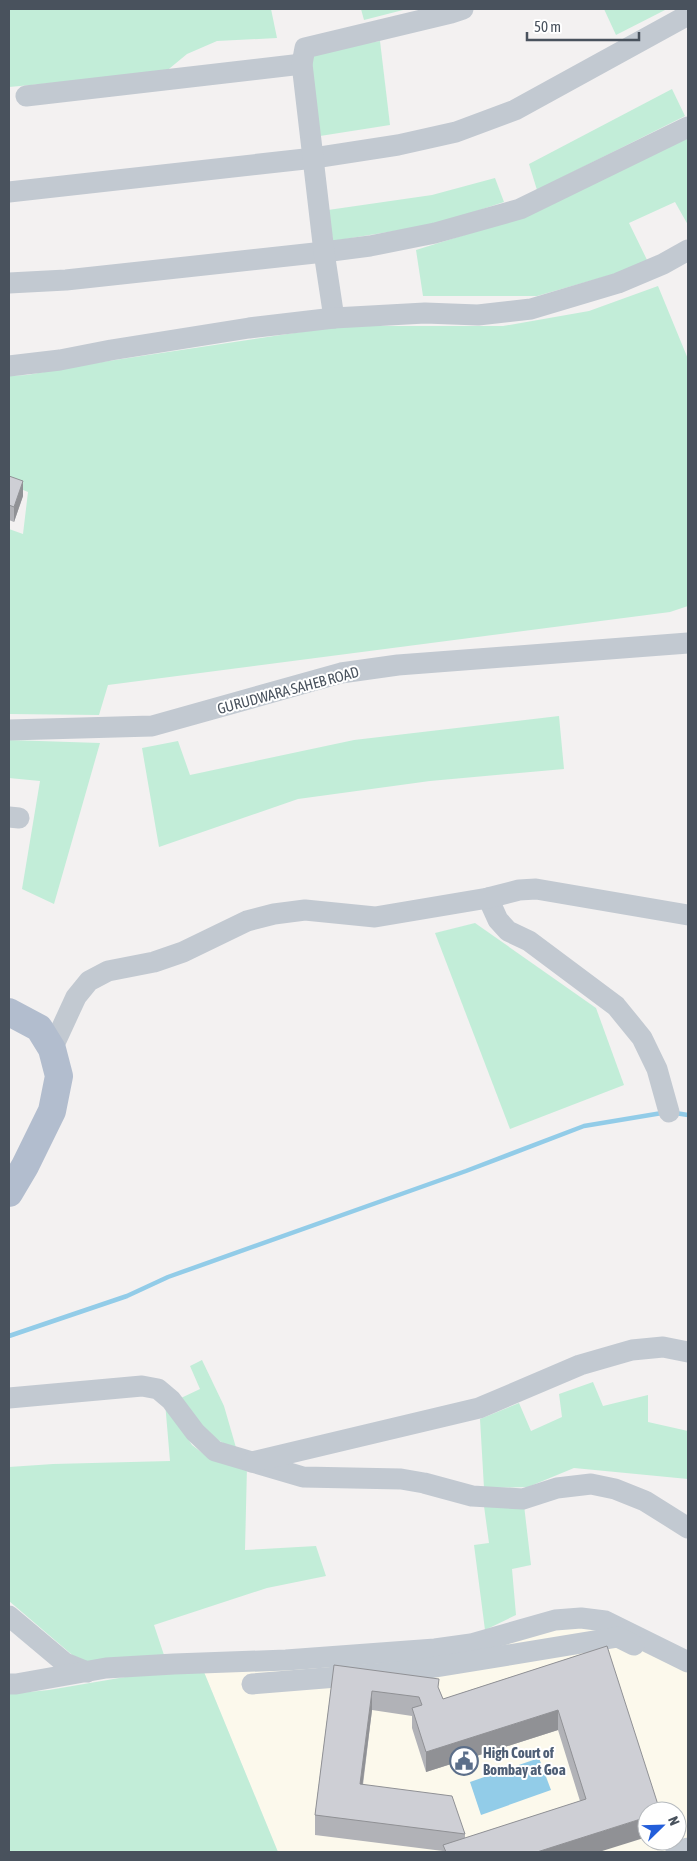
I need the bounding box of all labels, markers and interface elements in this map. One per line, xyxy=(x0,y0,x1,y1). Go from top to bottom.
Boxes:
scale bar xyxy=(527,10,640,42)
text: 50 m xyxy=(534,18,561,35)
street label: GURUDWARA SAHEB ROAD xyxy=(215,663,361,717)
place label: High Court of Bombay at Goa xyxy=(483,1744,566,1778)
public building icon: High Court of Bombay at Goa xyxy=(449,1746,479,1776)
north arrow xyxy=(637,1801,687,1851)
text: N xyxy=(665,1814,683,1828)

